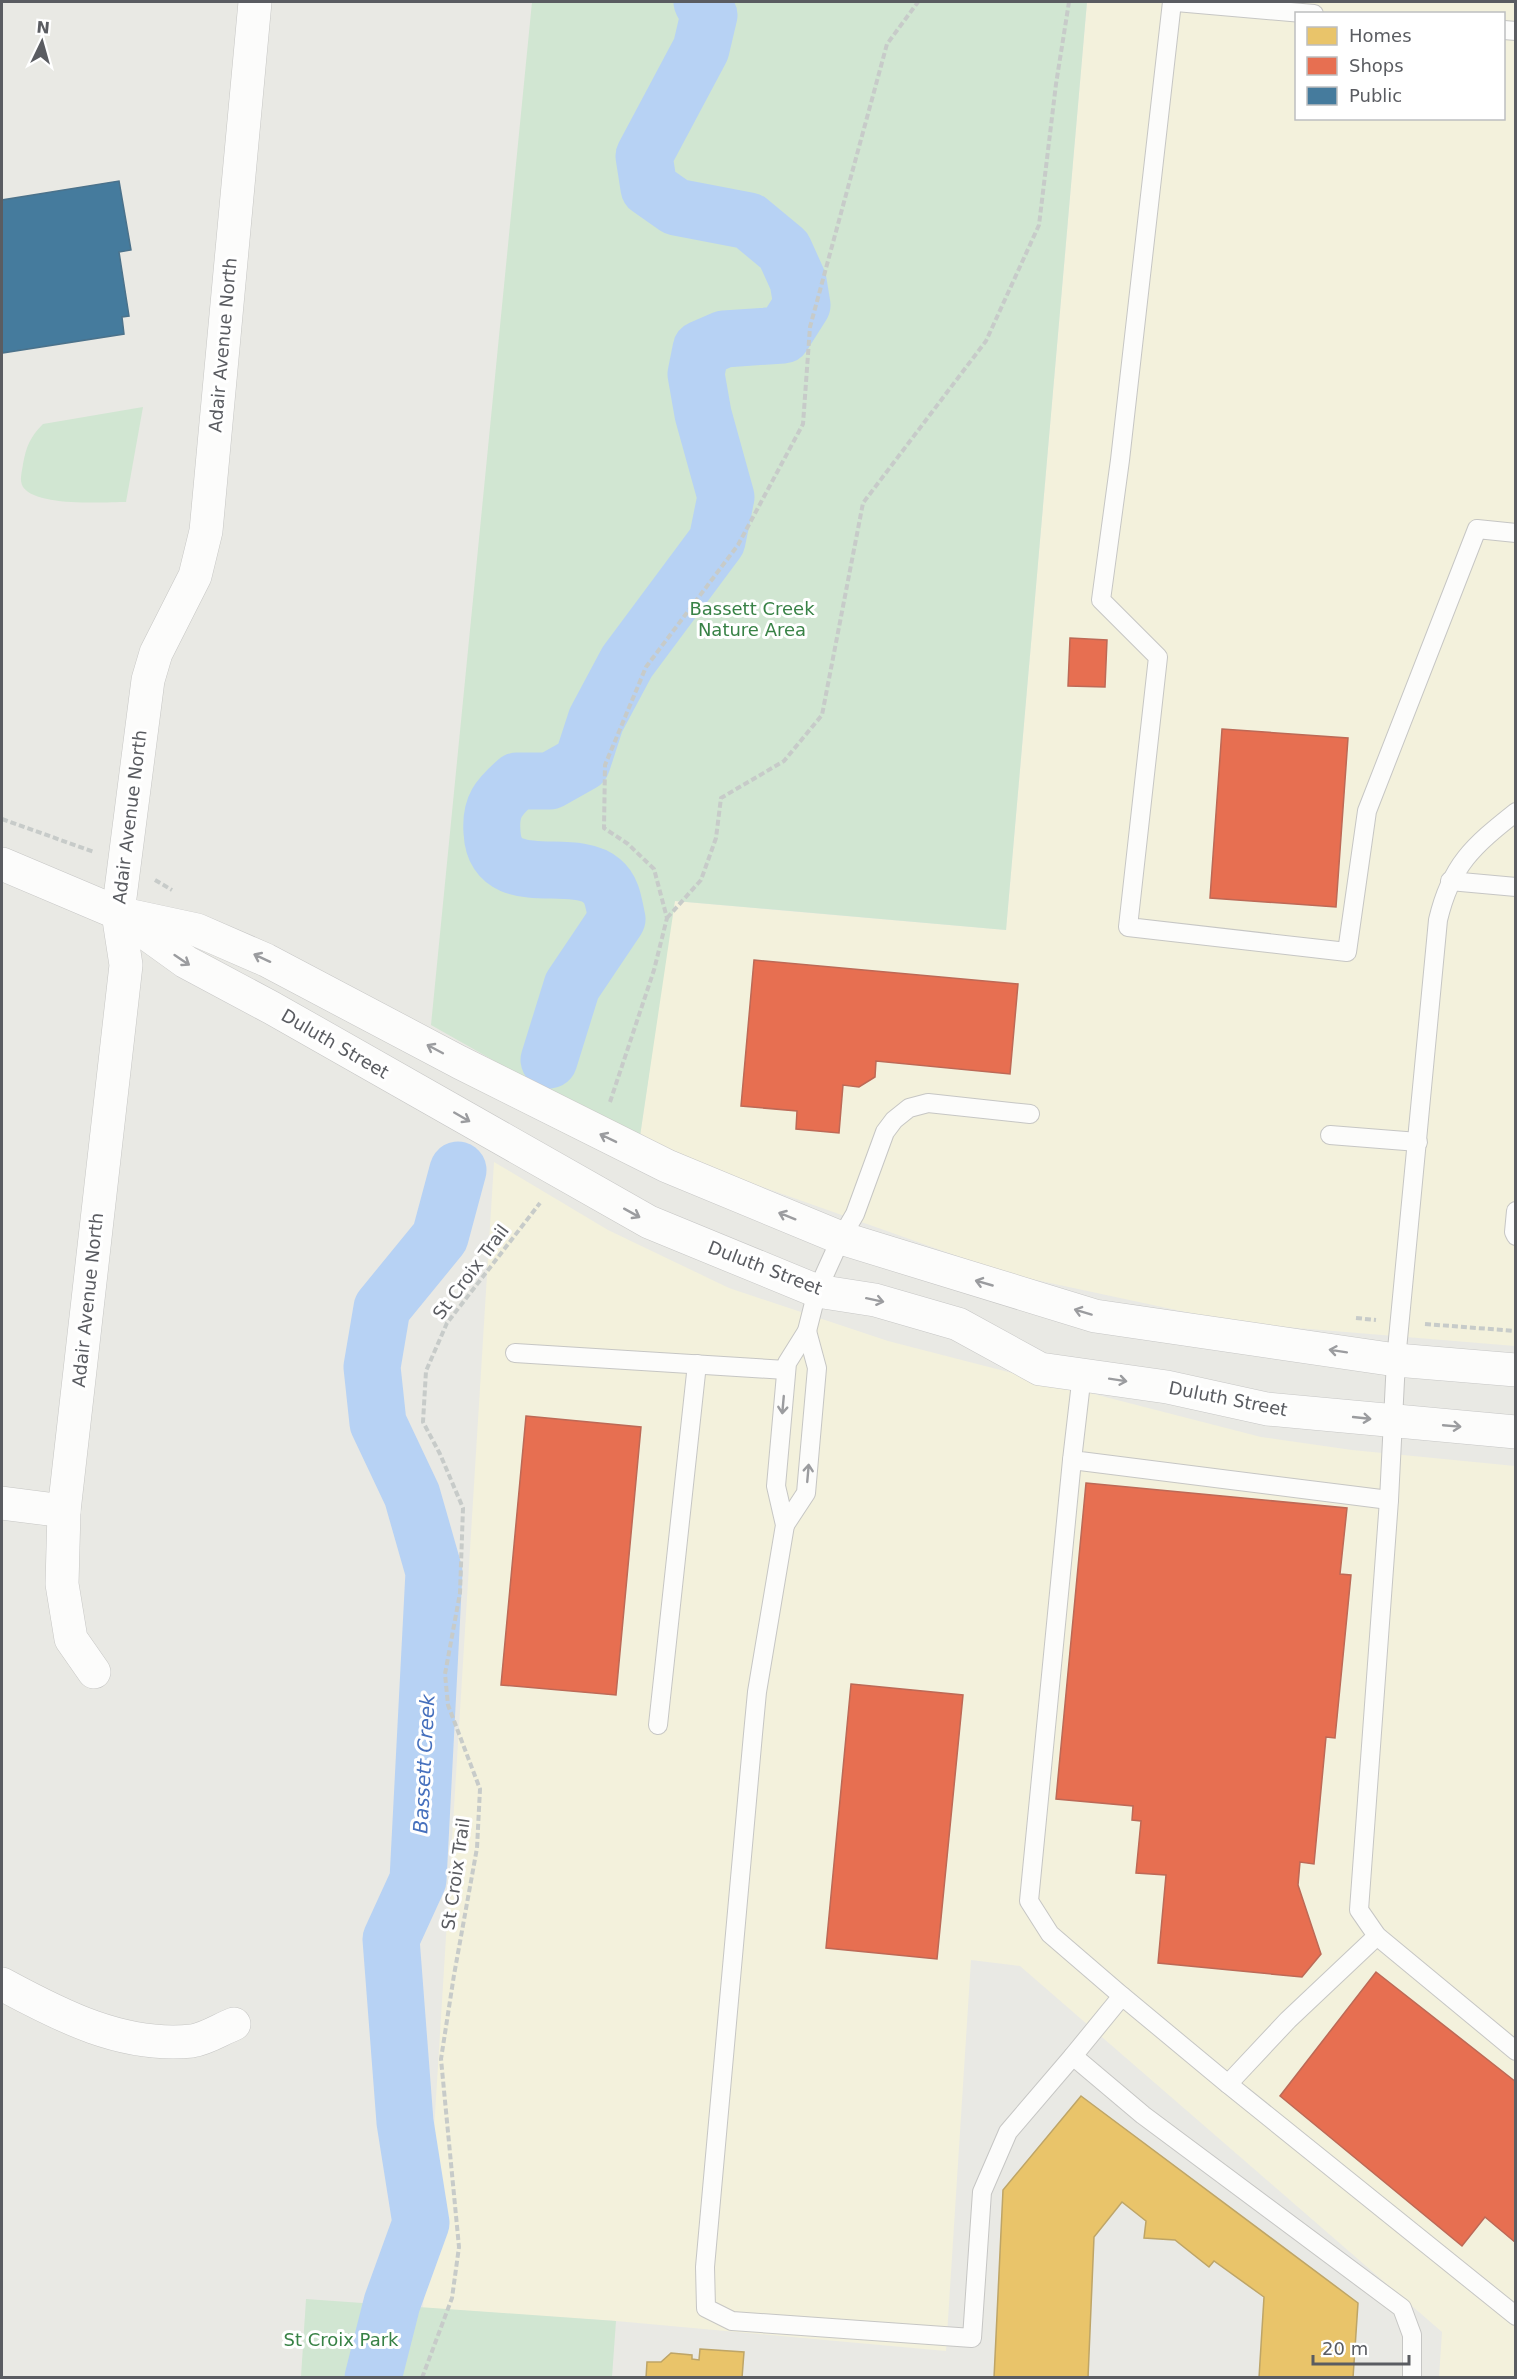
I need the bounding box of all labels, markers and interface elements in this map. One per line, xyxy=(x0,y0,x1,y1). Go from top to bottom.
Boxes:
north arrow xyxy=(12,12,72,72)
legend xyxy=(1295,12,1505,120)
text: N xyxy=(36,18,51,38)
text: Homes xyxy=(1349,25,1412,46)
text: Shops xyxy=(1349,55,1404,76)
text: Public xyxy=(1349,85,1402,106)
street label: Adair Avenue North xyxy=(204,257,241,433)
park label: Bassett Creek Nature Area xyxy=(689,598,815,640)
street label: Adair Avenue North xyxy=(108,729,151,905)
one-way arrow xyxy=(253,952,271,963)
one-way arrow xyxy=(174,953,191,966)
street label: Duluth Street xyxy=(278,1004,393,1083)
one-way arrow xyxy=(426,1043,444,1054)
one-way arrow xyxy=(453,1111,470,1123)
one-way arrow xyxy=(600,1131,618,1143)
one-way arrow xyxy=(623,1207,640,1219)
one-way arrow xyxy=(778,1210,796,1221)
street label: Adair Avenue North xyxy=(68,1212,107,1388)
street label: St Croix Trail xyxy=(428,1220,513,1323)
street label: Duluth Street xyxy=(705,1236,825,1299)
one-way arrow xyxy=(975,1277,994,1288)
one-way arrow xyxy=(865,1295,884,1307)
one-way arrow xyxy=(1074,1306,1093,1317)
one-way arrow xyxy=(1329,1346,1349,1357)
one-way arrow xyxy=(1107,1374,1127,1385)
street label: Duluth Street xyxy=(1167,1377,1289,1420)
one-way arrow xyxy=(777,1394,788,1414)
one-way arrow xyxy=(1351,1413,1371,1424)
one-way arrow xyxy=(1442,1421,1462,1432)
one-way arrow xyxy=(803,1463,814,1483)
water label: Bassett Creek xyxy=(408,1692,440,1834)
street label: St Croix Trail xyxy=(437,1817,474,1931)
scale bar xyxy=(1313,2328,1409,2366)
park label: St Croix Park xyxy=(283,2329,399,2350)
text: 20 m xyxy=(1322,2338,1368,2359)

